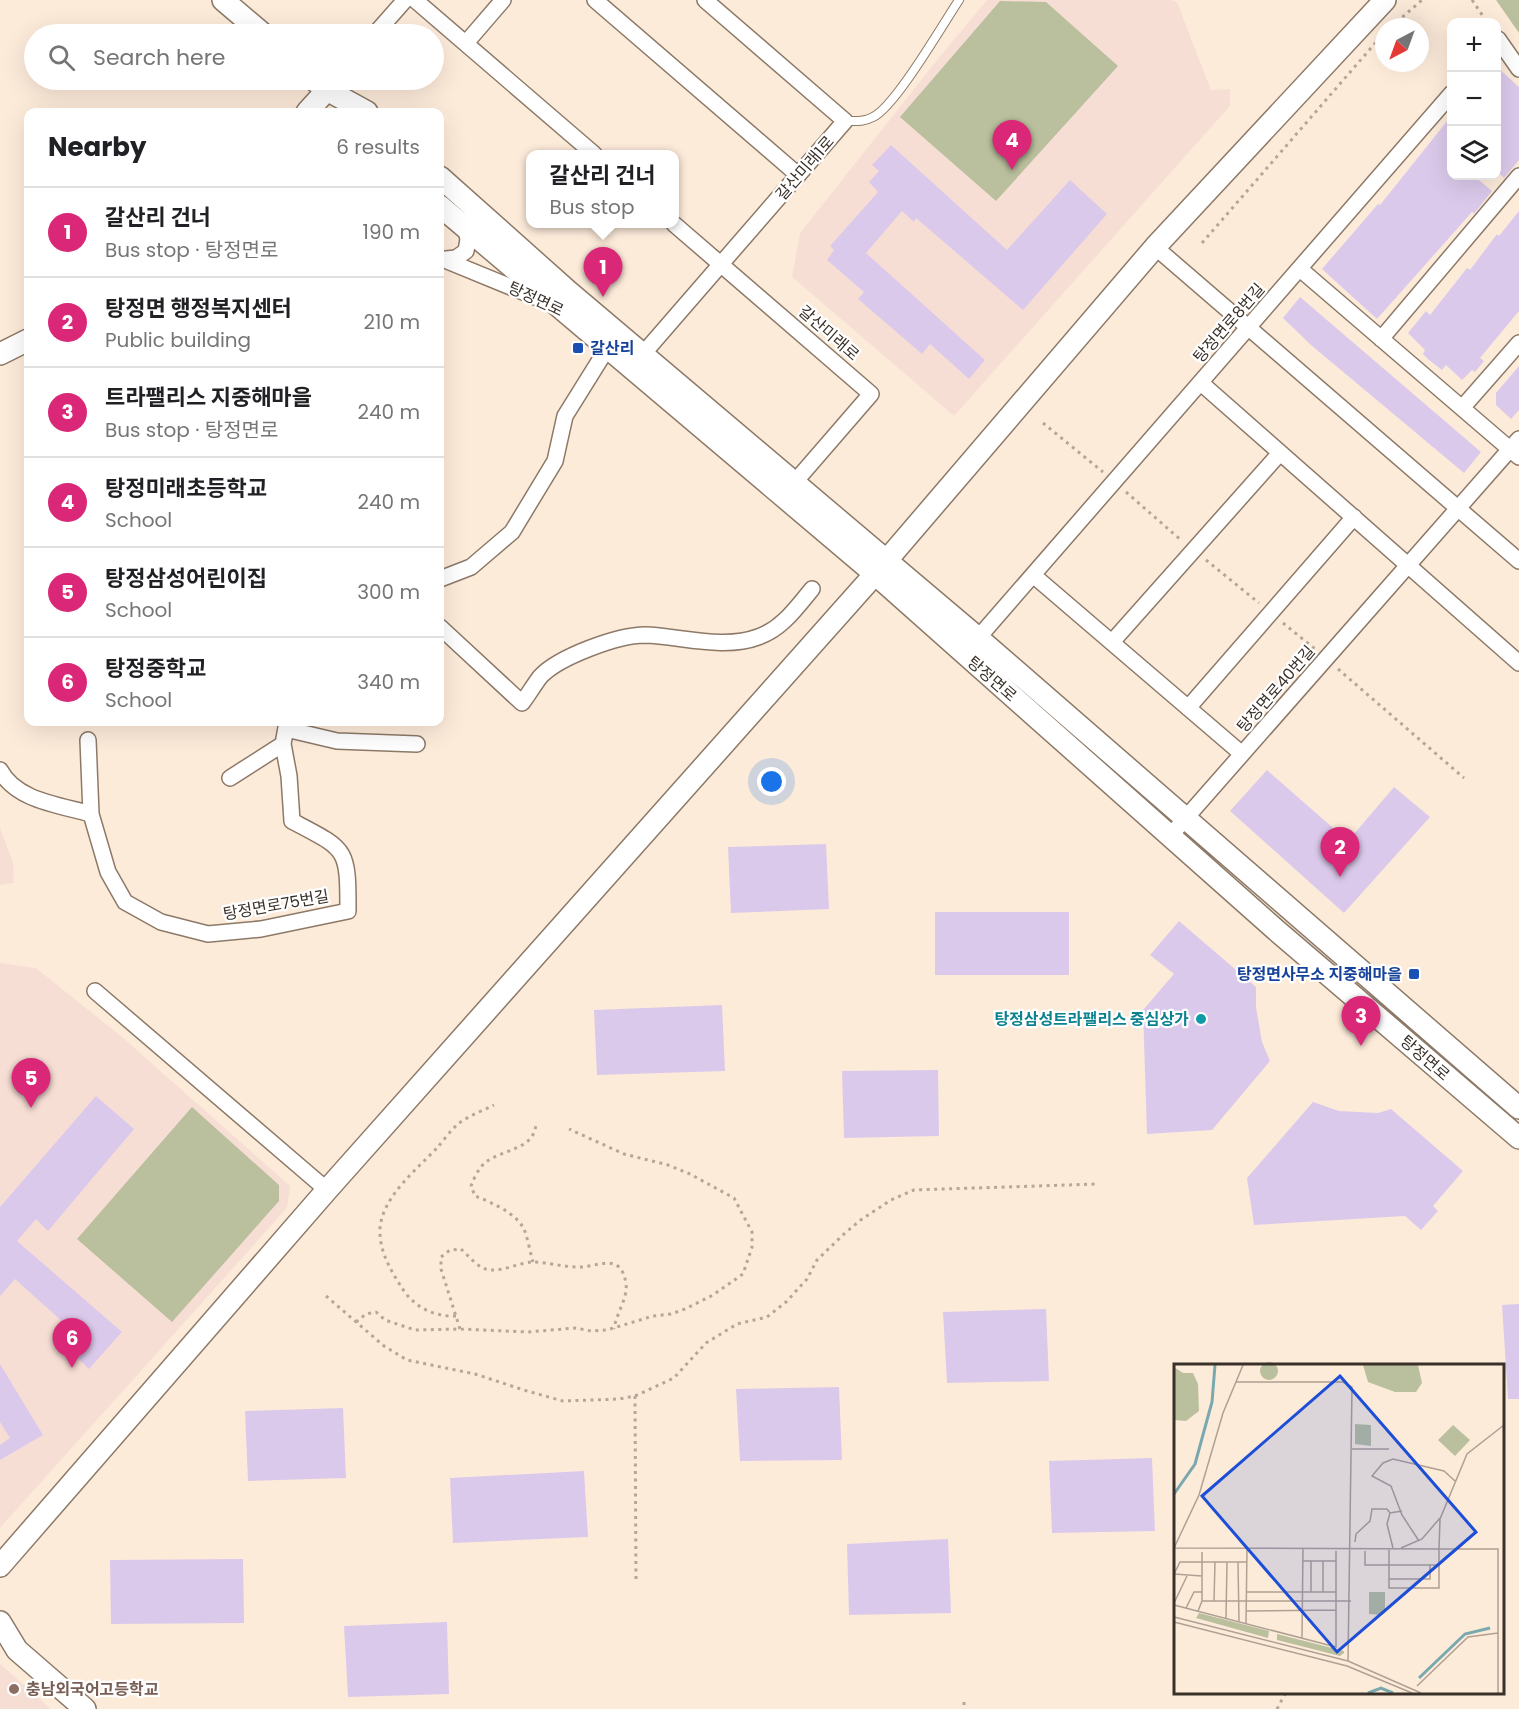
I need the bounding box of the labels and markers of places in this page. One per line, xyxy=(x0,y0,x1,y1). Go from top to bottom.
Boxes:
pin: 4 xyxy=(992,120,1032,170)
pin: 1 xyxy=(584,248,622,297)
place label: 갈산리 xyxy=(590,337,634,360)
marker: 갈산리 xyxy=(571,341,585,355)
pin: 2 xyxy=(1320,828,1360,877)
place label: 탕정면사무소 지중해마을 xyxy=(1237,963,1402,986)
marker: 탕정면사무소 지중해마을 xyxy=(1407,967,1421,981)
pin: 3 xyxy=(1342,996,1380,1046)
place label: 탕정삼성트라팰리스 중심상가 xyxy=(994,1008,1189,1031)
marker: 탕정삼성트라팰리스 중심상가 xyxy=(1194,1012,1208,1026)
pin: 5 xyxy=(12,1058,51,1108)
pin: 6 xyxy=(52,1318,92,1368)
place label: 충남외국어고등학교 xyxy=(26,1678,159,1701)
marker: 충남외국어고등학교 xyxy=(7,1682,21,1696)

